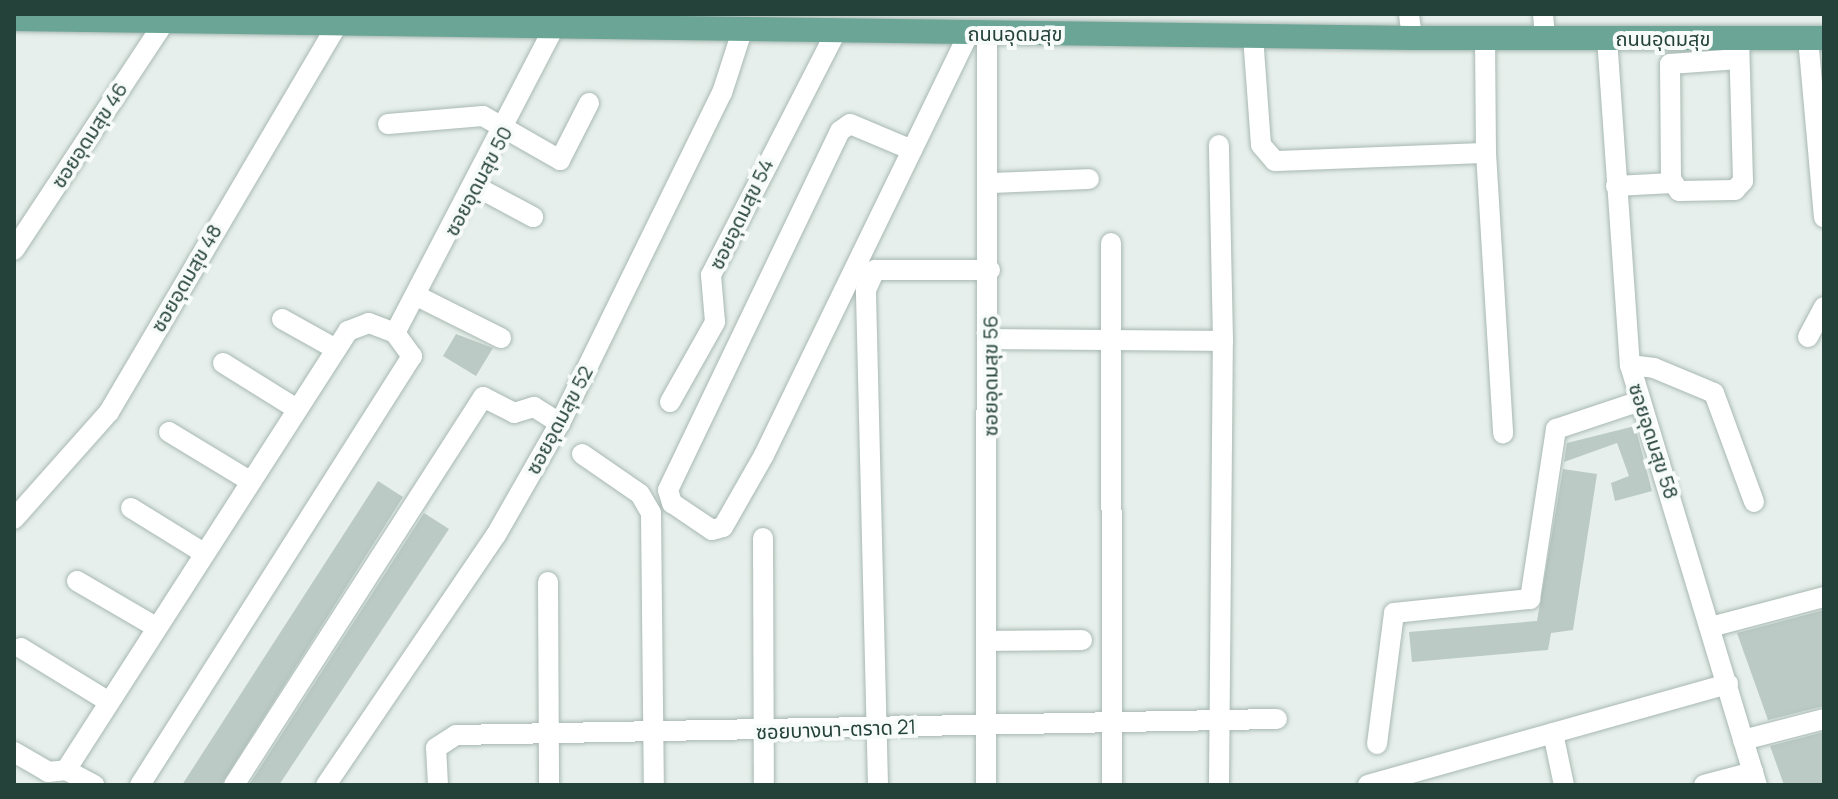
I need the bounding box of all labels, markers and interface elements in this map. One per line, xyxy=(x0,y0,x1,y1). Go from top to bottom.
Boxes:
street label: ถนนอุดมสุข xyxy=(967,21,1063,45)
street label: ถนนอุดมสุข xyxy=(1615,26,1711,50)
street label: ซอยอุดมสุข 46 xyxy=(46,78,132,192)
street label: ซอยอุดมสุข 50 xyxy=(439,122,517,240)
street label: ซอยอุดมสุข 54 xyxy=(704,155,778,273)
street label: ซอยอุดมสุข 48 xyxy=(146,220,226,336)
street label: ซอยอุดมสุข 56 xyxy=(978,316,1002,436)
street label: ซอยอุดมสุข 52 xyxy=(520,362,598,478)
street label: ซอยอุดมสุข 58 xyxy=(1624,380,1684,502)
street label: ซอยบางนา-ตราด 21 xyxy=(755,714,917,744)

